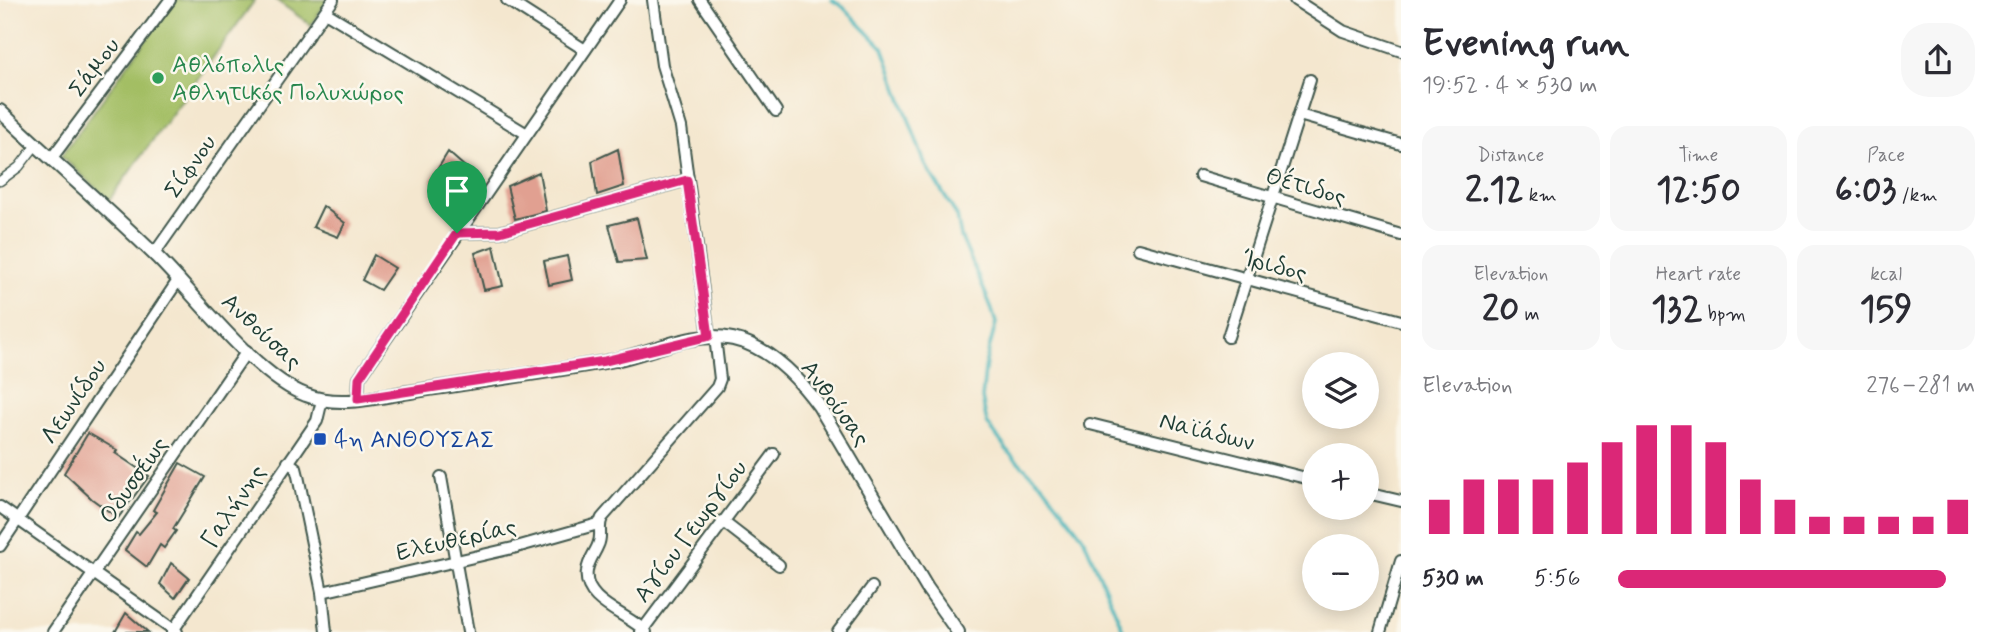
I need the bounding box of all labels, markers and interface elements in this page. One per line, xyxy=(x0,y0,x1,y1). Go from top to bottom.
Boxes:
text: Evening run xyxy=(1422,20,1629,69)
button: share xyxy=(1901,23,1975,97)
street label: Σάμου xyxy=(63,32,128,104)
place label: Αθλόπολις Αθλητικός Πολυχώρος xyxy=(172,50,404,109)
marker: Αθλόπολις Αθλητικός Πολυχώρος xyxy=(150,70,166,86)
text: 19:52 · 4 × 530 m xyxy=(1422,71,1598,101)
street label: Σίφνου xyxy=(158,129,224,205)
text: Distance xyxy=(1477,143,1544,168)
text: Time xyxy=(1679,143,1718,168)
text: Pace xyxy=(1867,143,1905,168)
street label: Θέτιδος xyxy=(1262,160,1350,214)
pin xyxy=(427,161,487,233)
text: 2.12 xyxy=(1465,168,1524,214)
text: 12:50 xyxy=(1656,168,1741,214)
text: 6:03 xyxy=(1835,168,1896,214)
icon: arrive xyxy=(438,172,476,210)
text: km xyxy=(1524,183,1557,208)
text: /km xyxy=(1896,183,1938,208)
street label: Ίριδος xyxy=(1239,243,1310,290)
text: Elevation xyxy=(1473,262,1548,287)
text: Heart rate xyxy=(1656,262,1741,287)
text: kcal xyxy=(1870,262,1902,287)
street label: Ανθούσας xyxy=(214,287,308,377)
text: 20 xyxy=(1482,287,1519,333)
text: 132 xyxy=(1651,287,1702,333)
text: 159 xyxy=(1860,287,1913,333)
text: m xyxy=(1519,302,1540,327)
text: bpm xyxy=(1702,302,1746,327)
map controls xyxy=(1302,352,1379,611)
button: layers xyxy=(1302,352,1379,429)
street label: Λεωνίδου xyxy=(34,353,114,451)
street label: Ανθούσας xyxy=(793,355,877,453)
text: Elevation xyxy=(1422,371,1513,401)
text: 276–281 m xyxy=(1866,371,1975,401)
street label: Ναϊάδων xyxy=(1156,406,1257,459)
place label: 4η ΑΝΘΟΥΣΑΣ xyxy=(334,425,495,456)
street label: Οδυσσέως xyxy=(92,430,176,531)
marker: 4η ΑΝΘΟΥΣΑΣ xyxy=(312,431,328,447)
button: + xyxy=(1302,443,1379,520)
street label: Αγίου Γεωργίου xyxy=(627,454,755,609)
street label: Γαλήνης xyxy=(195,459,274,555)
street label: Ελευθερίας xyxy=(393,512,519,569)
button: − xyxy=(1302,534,1379,611)
text: 530 m xyxy=(1422,564,1484,594)
text: 5:56 xyxy=(1534,564,1580,594)

